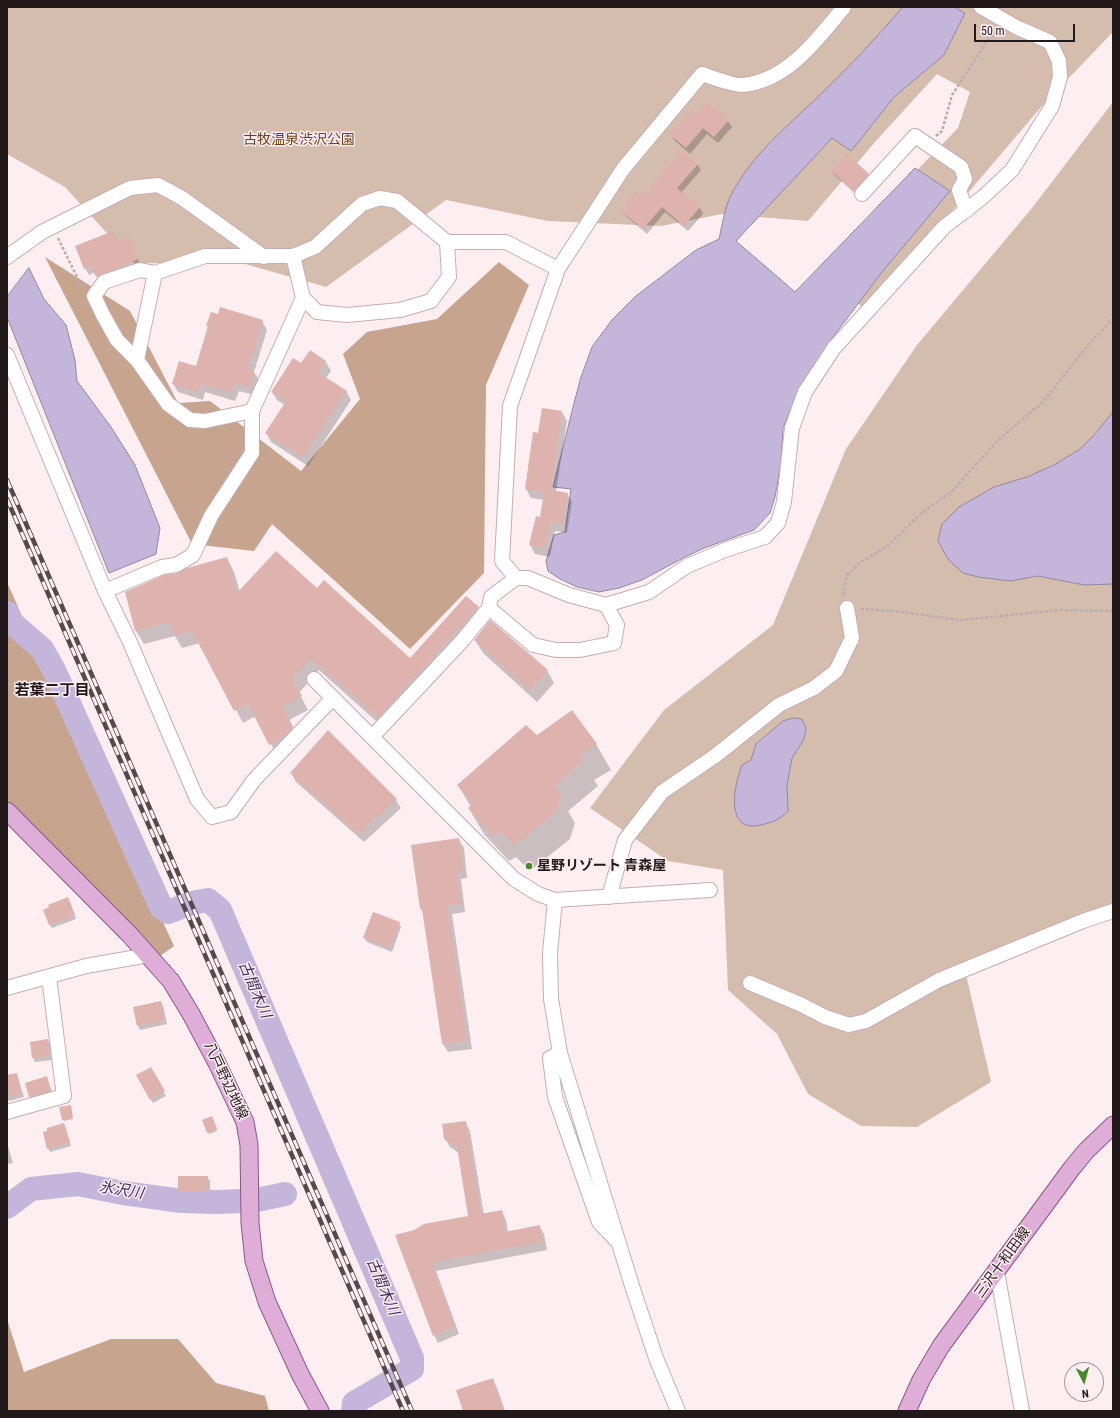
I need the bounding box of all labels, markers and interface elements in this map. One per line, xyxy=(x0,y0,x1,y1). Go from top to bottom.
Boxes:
scale bar xyxy=(976,16,1077,42)
text: 50 m xyxy=(981,24,1005,38)
park label: 古牧温泉渋沢公園 xyxy=(243,132,355,148)
district label: 若葉二丁目 xyxy=(15,682,89,700)
place label: 星野リゾート 青森屋 xyxy=(537,858,666,874)
marker: 星野リゾート 青森屋 xyxy=(524,861,534,871)
water label: 古間木川 xyxy=(234,959,274,1021)
street label: 八戸野辺地線 xyxy=(200,1039,250,1123)
water label: 氷沢川 xyxy=(97,1179,145,1203)
street label: 三沢十和田線 xyxy=(972,1224,1034,1302)
water label: 古間木川 xyxy=(362,1256,402,1318)
north arrow xyxy=(1064,1362,1104,1402)
text: N xyxy=(1081,1387,1089,1400)

